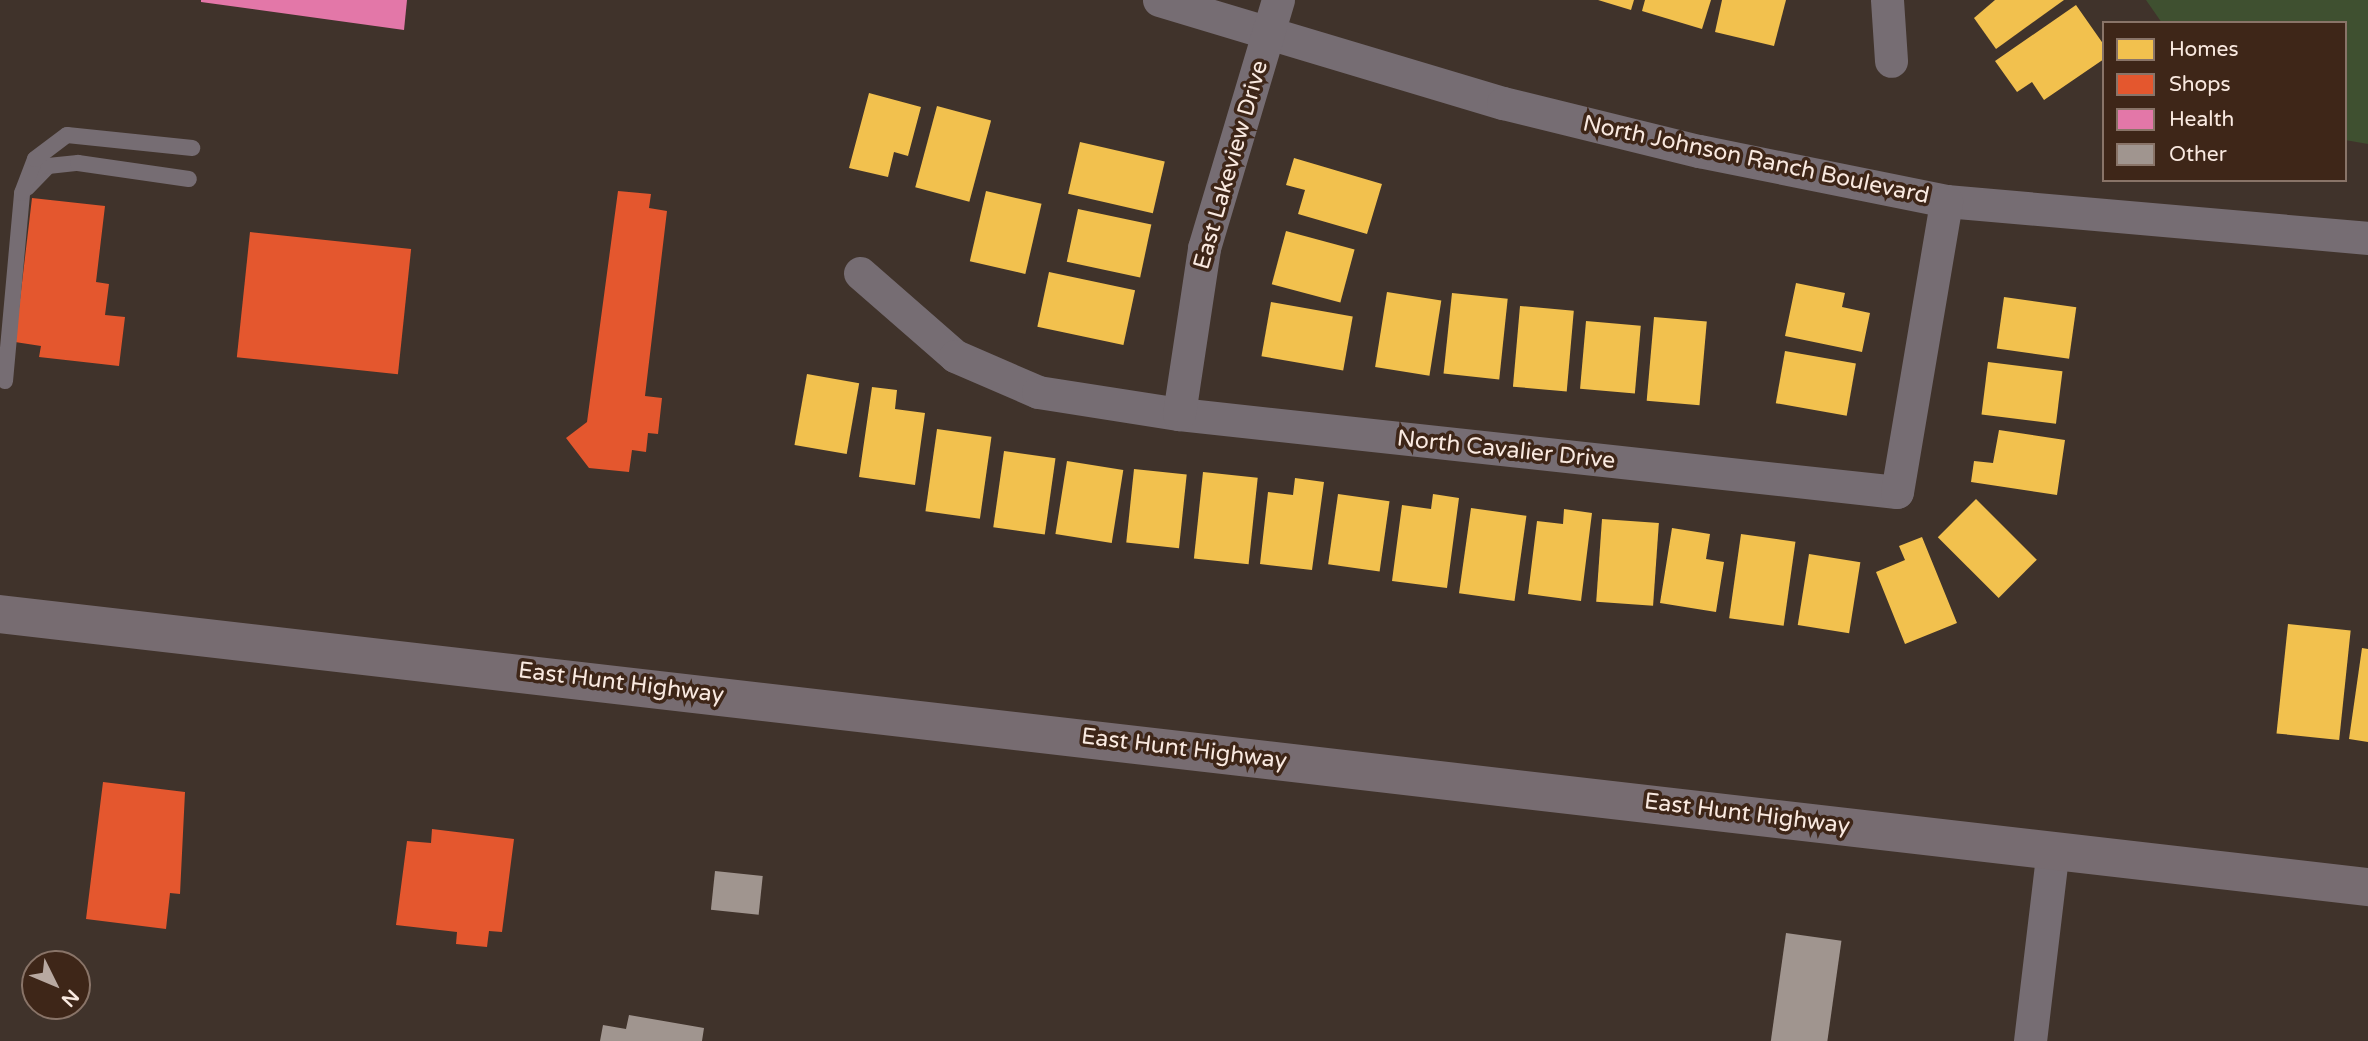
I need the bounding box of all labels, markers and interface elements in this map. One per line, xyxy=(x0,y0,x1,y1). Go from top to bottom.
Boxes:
legend xyxy=(2102,21,2347,182)
text: Homes xyxy=(2169,37,2239,62)
street label: East Lakeview Drive xyxy=(1188,57,1274,273)
text: Shops xyxy=(2169,72,2231,97)
text: Health xyxy=(2169,107,2234,132)
street label: North Johnson Ranch Boulevard xyxy=(1580,110,1932,210)
text: Other xyxy=(2169,142,2227,167)
street label: North Cavalier Drive xyxy=(1396,425,1616,475)
street label: East Hunt Highway xyxy=(517,657,725,709)
street label: East Hunt Highway xyxy=(1080,723,1288,775)
street label: East Hunt Highway xyxy=(1643,788,1851,840)
north arrow xyxy=(21,950,91,1020)
text: N xyxy=(57,985,83,1011)

